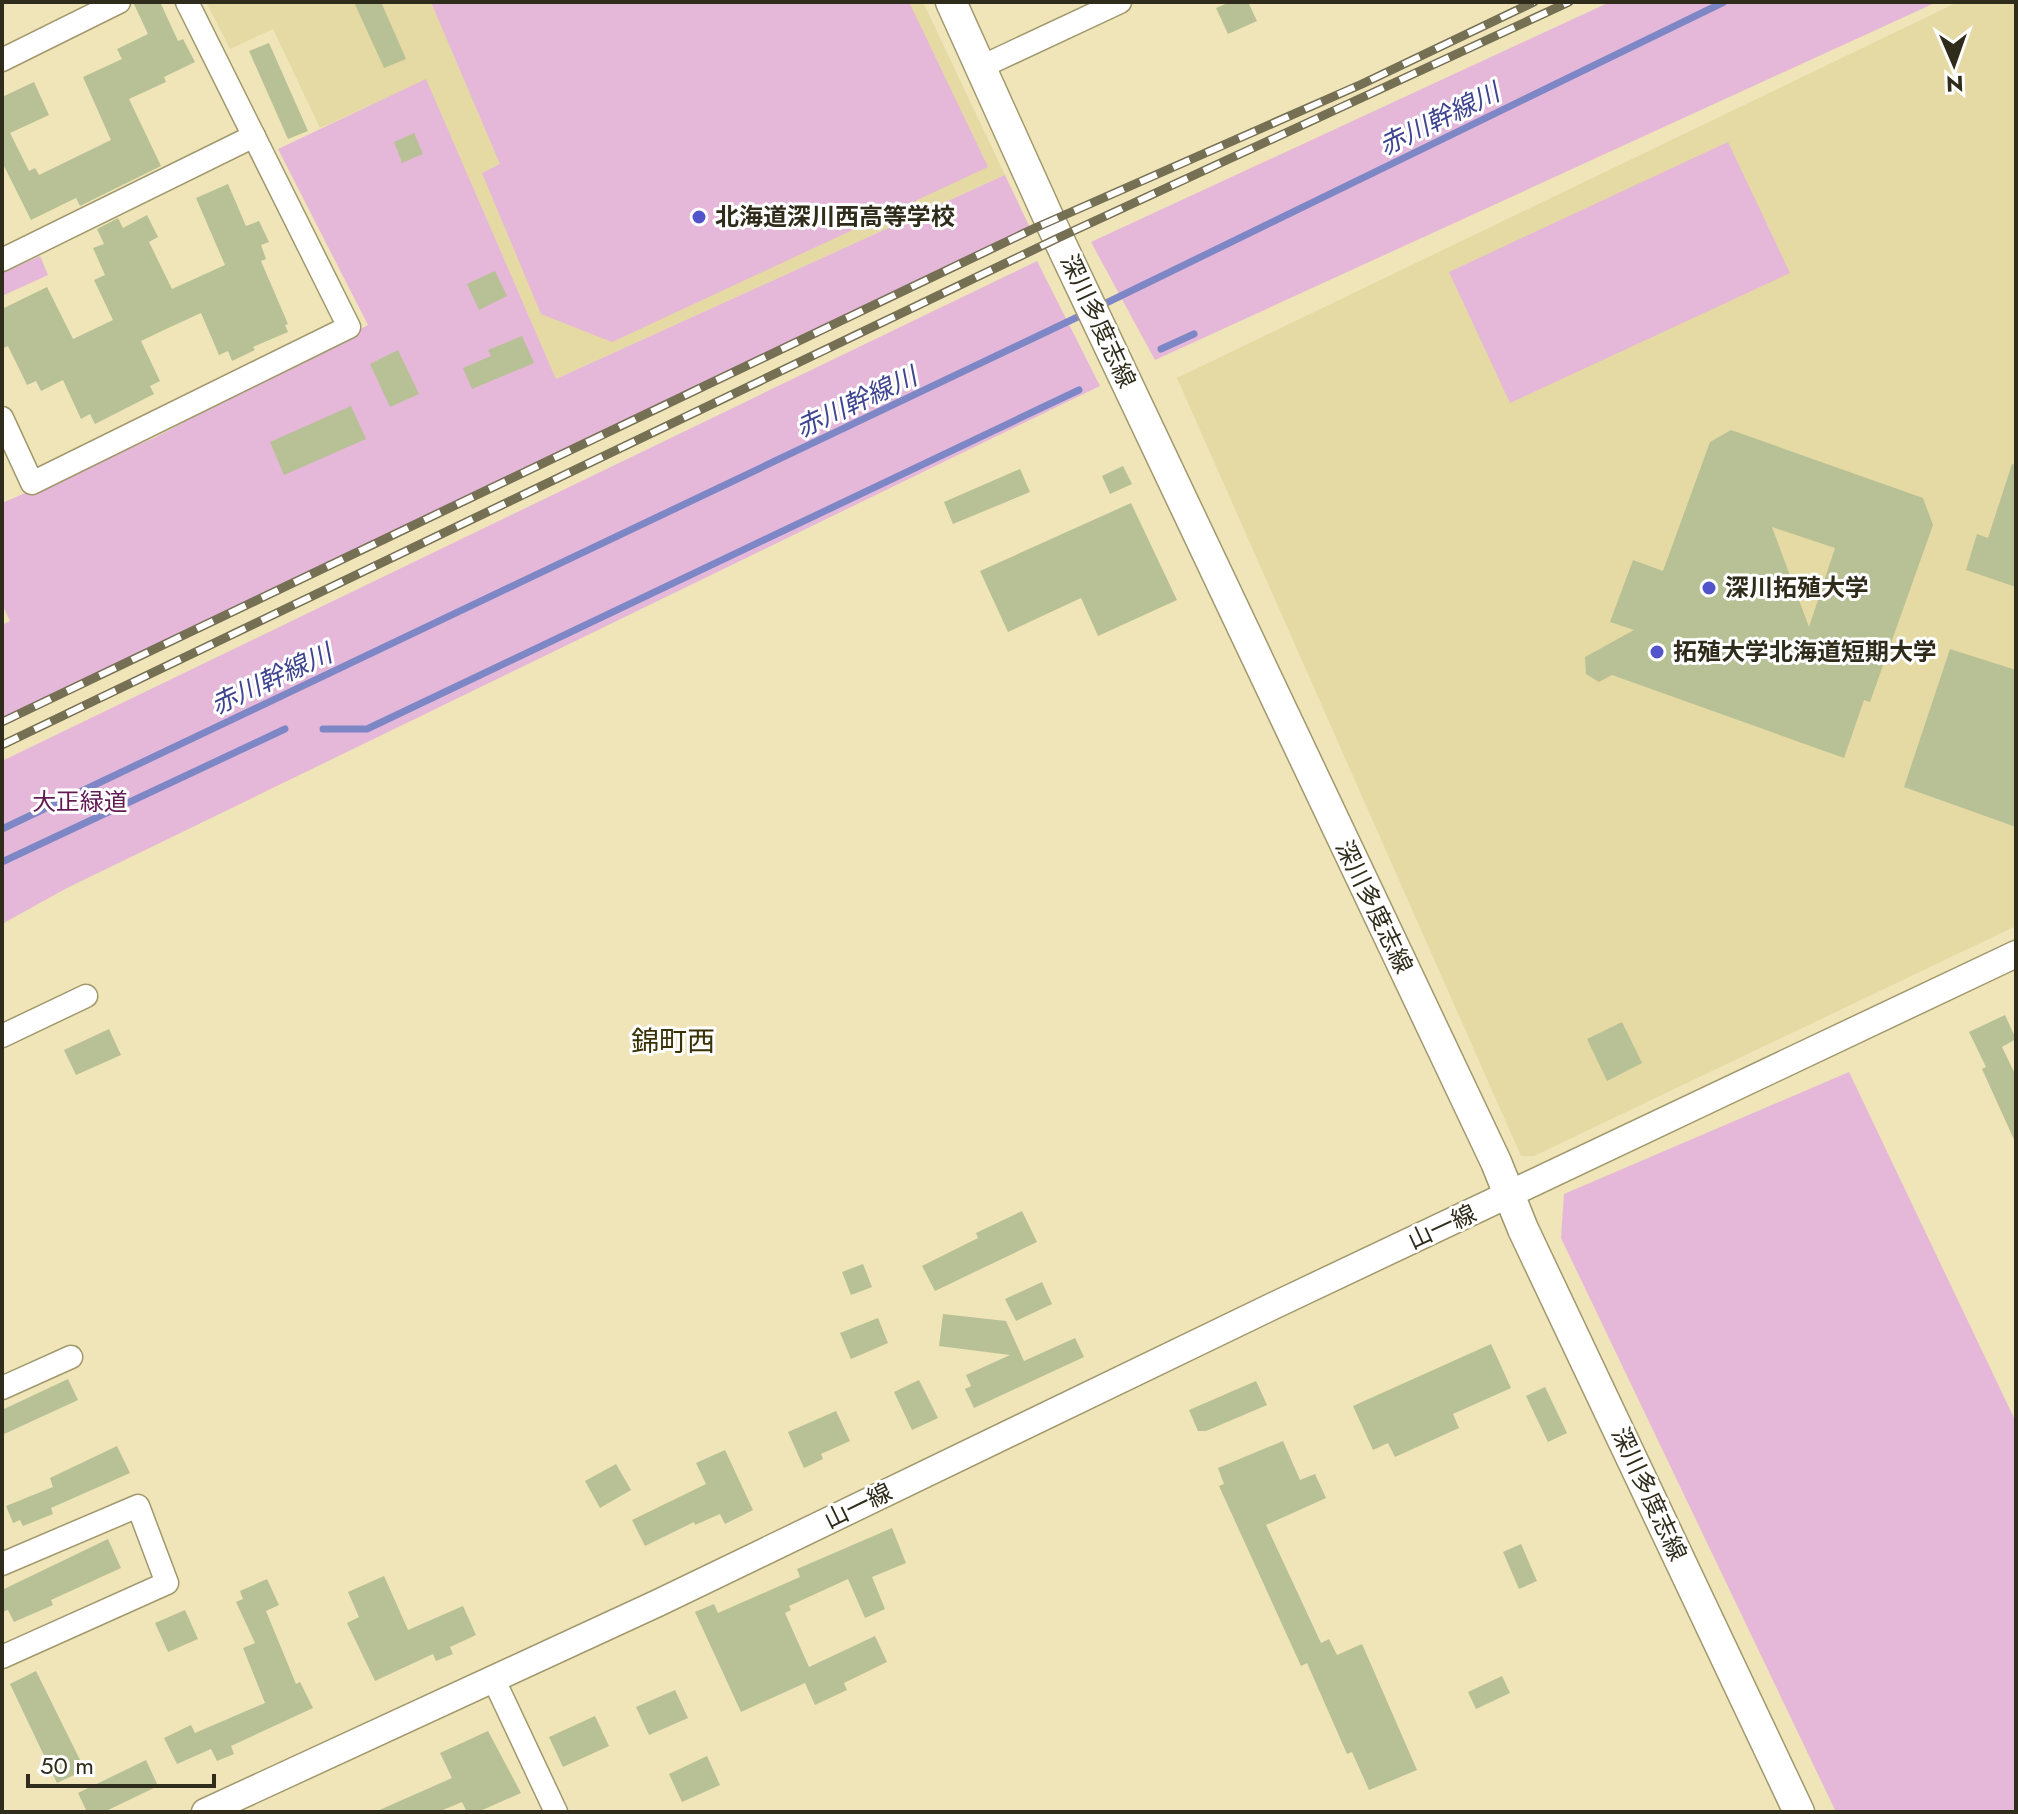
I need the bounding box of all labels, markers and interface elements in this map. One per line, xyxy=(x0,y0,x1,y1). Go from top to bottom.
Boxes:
north arrow xyxy=(1914,24,1994,104)
text: N xyxy=(1945,68,1964,100)
water label: 赤川幹線川 xyxy=(1372,72,1508,165)
place label: 北海道深川西高等学校 xyxy=(715,199,955,234)
marker: 北海道深川西高等学校 xyxy=(690,208,708,226)
street label: 深川多度志線 xyxy=(1052,248,1145,393)
water label: 赤川幹線川 xyxy=(789,356,926,447)
place label: 深川拓殖大学 xyxy=(1725,570,1869,605)
marker: 深川拓殖大学 xyxy=(1700,579,1718,597)
water label: 赤川幹線川 xyxy=(204,633,341,724)
place label: 拓殖大学北海道短期大学 xyxy=(1673,634,1937,669)
marker: 拓殖大学北海道短期大学 xyxy=(1648,643,1666,661)
park label: 大正緑道 xyxy=(32,784,128,819)
street label: 深川多度志線 xyxy=(1327,834,1422,979)
district label: 錦町西 xyxy=(631,1021,715,1062)
street label: 山一線 xyxy=(1402,1195,1482,1258)
street label: 深川多度志線 xyxy=(1603,1421,1696,1566)
street label: 山一線 xyxy=(818,1474,898,1537)
scale bar xyxy=(28,1738,214,1788)
text: 50 m xyxy=(40,1748,94,1783)

